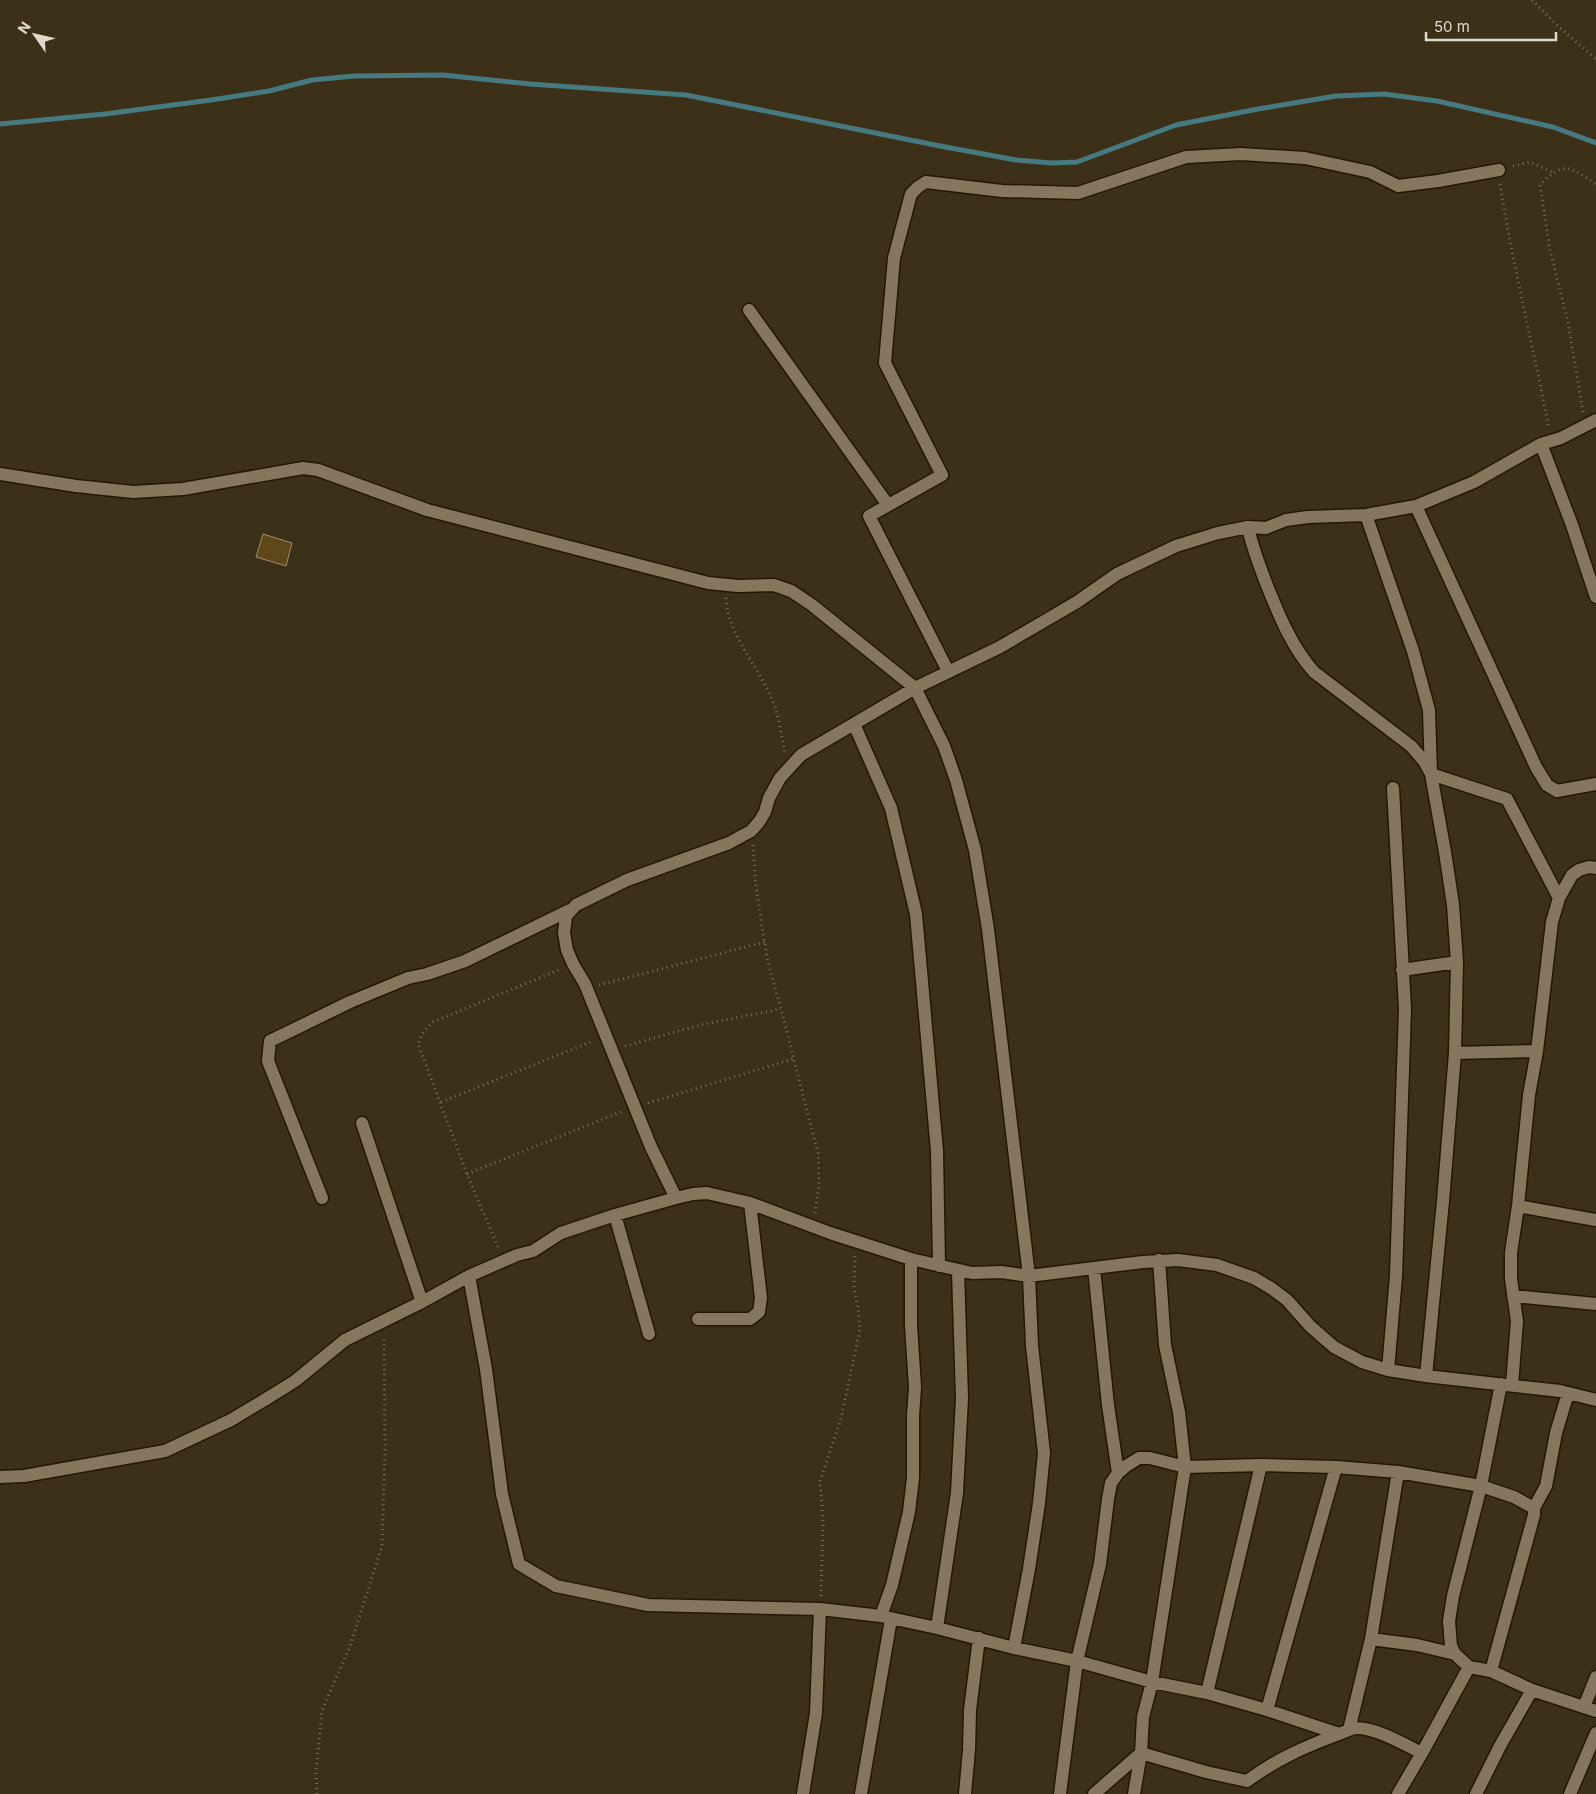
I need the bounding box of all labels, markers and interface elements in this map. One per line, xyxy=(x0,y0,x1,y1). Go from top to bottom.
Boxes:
north arrow xyxy=(10,10,60,60)
scale bar xyxy=(1426,10,1556,42)
text: 50 m xyxy=(1434,17,1470,36)
text: N xyxy=(14,18,34,37)

